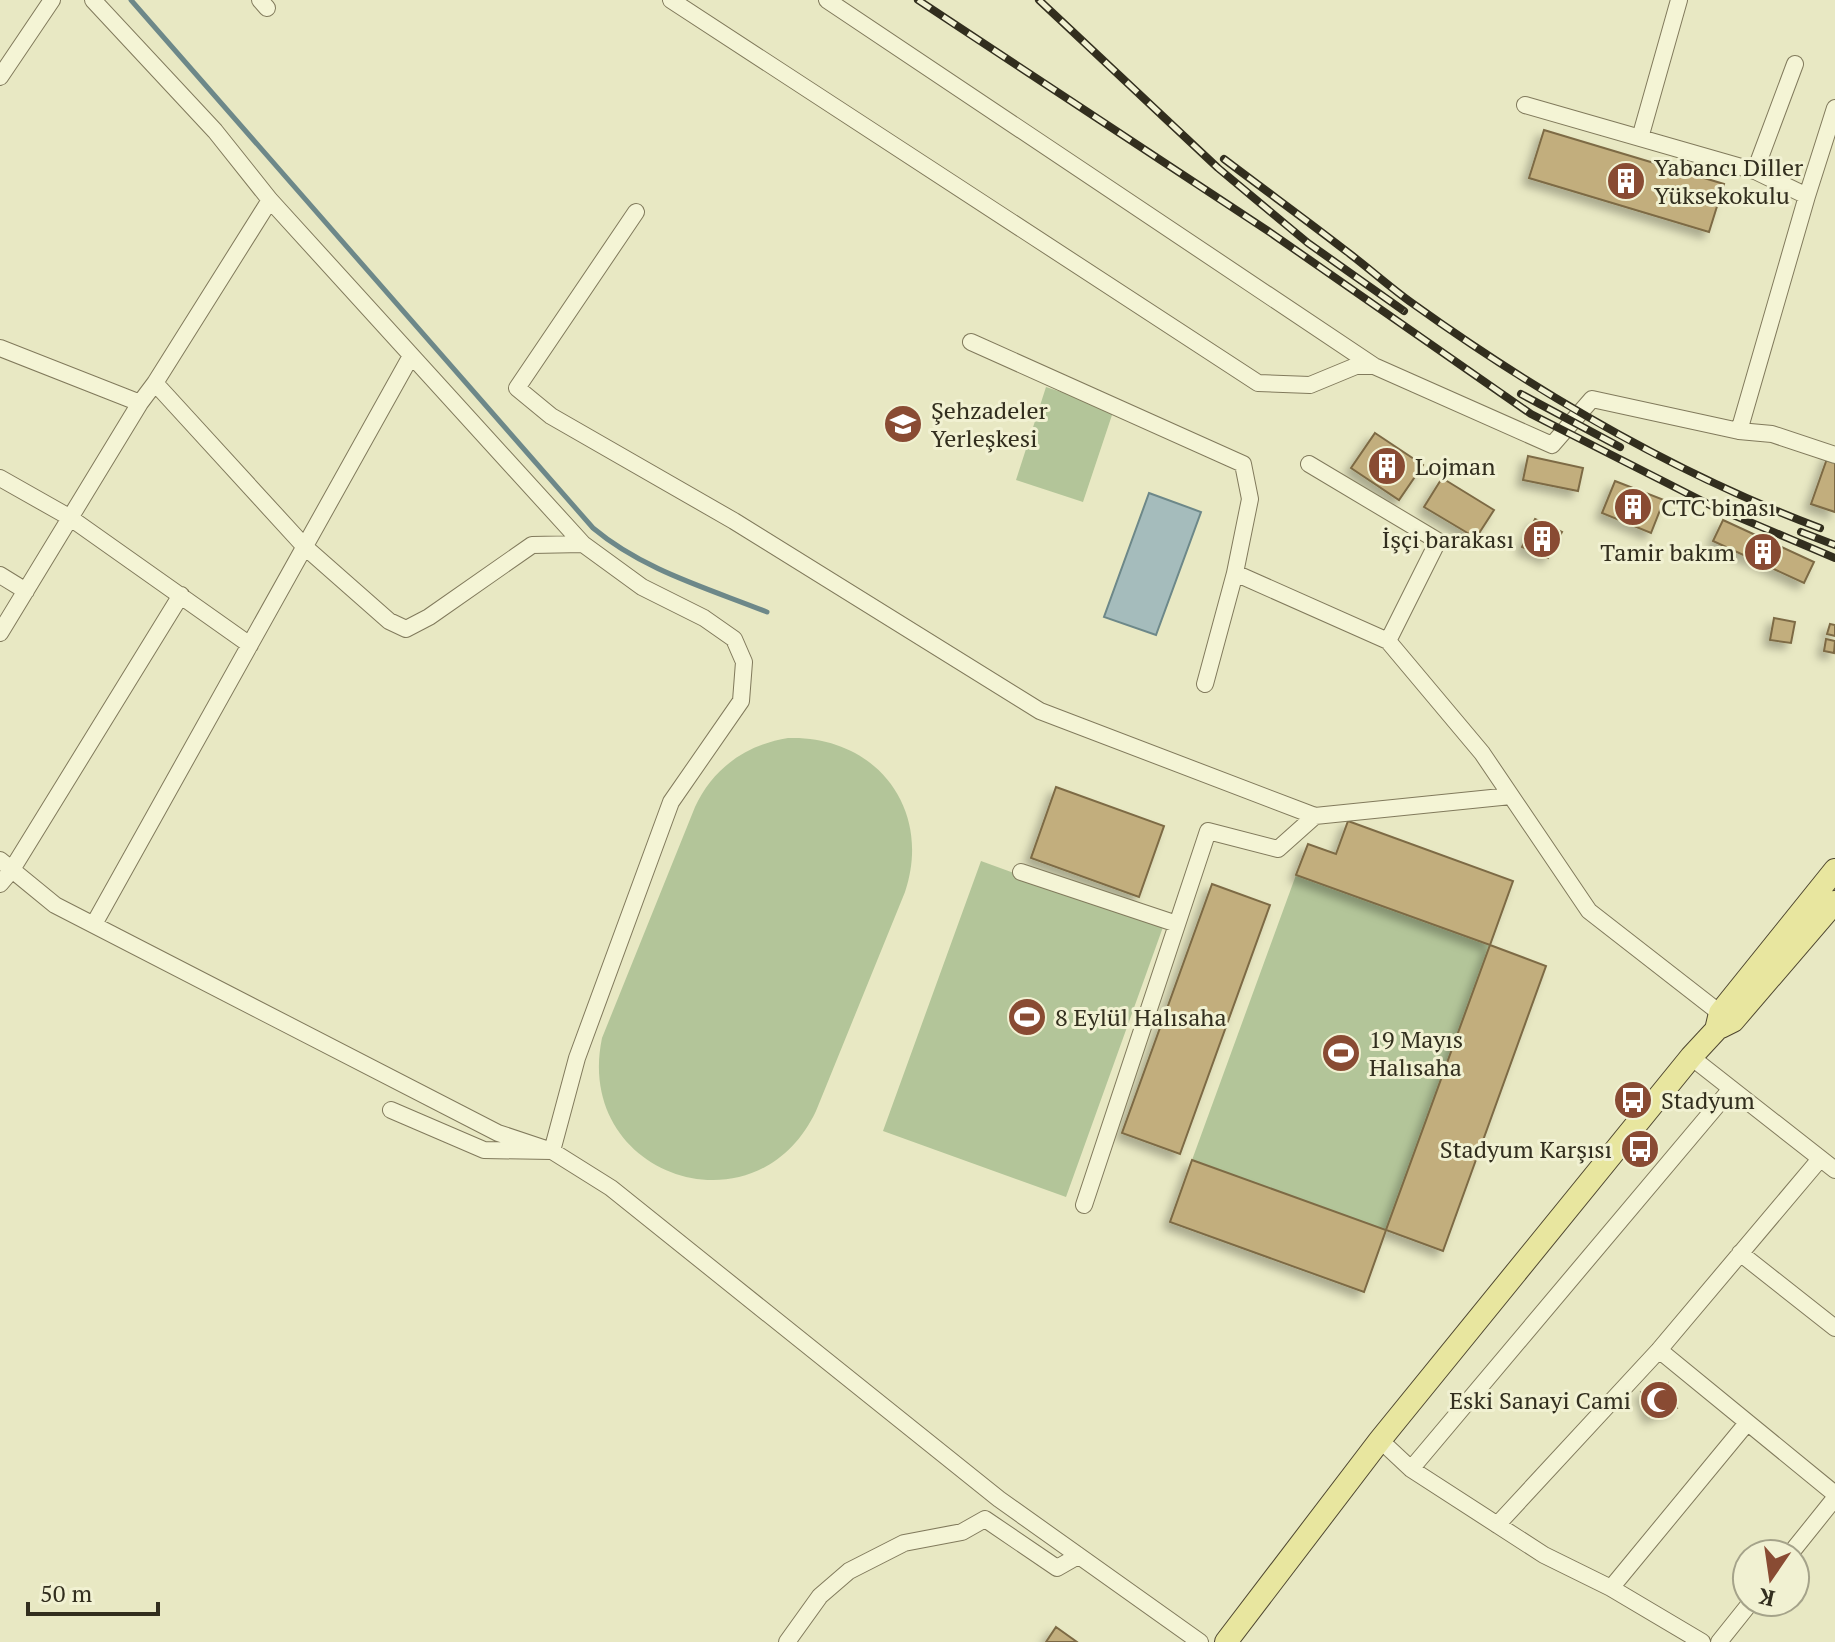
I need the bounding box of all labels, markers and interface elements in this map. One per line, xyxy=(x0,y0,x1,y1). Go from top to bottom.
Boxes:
place label: Yabancı Diller Yüksekokulu xyxy=(1654,151,1804,211)
building icon: Yabancı Diller Yüksekokulu xyxy=(1605,160,1647,202)
place label: Şehzadeler Yerleşkesi xyxy=(931,394,1049,454)
school or university icon: Şehzadeler Yerleşkesi xyxy=(882,403,924,445)
building icon: Lojman xyxy=(1366,445,1408,487)
place label: Lojman xyxy=(1415,450,1495,482)
building icon: CTC binası xyxy=(1612,486,1654,528)
place label: CTC binası xyxy=(1661,491,1776,523)
building icon: İşçi barakası xyxy=(1521,518,1563,560)
place label: İşçi barakası xyxy=(1382,523,1514,555)
building icon: Tamir bakım xyxy=(1742,531,1784,573)
place label: Tamir bakım xyxy=(1600,536,1735,568)
sports icon: 8 Eylül Halısaha xyxy=(1006,996,1048,1038)
place label: 8 Eylül Halısaha xyxy=(1055,1001,1227,1033)
place label: 19 Mayıs Halısaha xyxy=(1369,1023,1463,1083)
sports icon: 19 Mayıs Halısaha xyxy=(1320,1032,1362,1074)
bus stop icon: Stadyum xyxy=(1612,1079,1654,1121)
place label: Stadyum xyxy=(1661,1084,1755,1116)
bus stop icon: Stadyum Karşısı xyxy=(1619,1128,1661,1170)
place label: Stadyum Karşısı xyxy=(1440,1133,1612,1165)
mosque icon: Eski Sanayi Cami xyxy=(1638,1379,1680,1421)
place label: Eski Sanayi Cami xyxy=(1449,1384,1631,1416)
north arrow xyxy=(1731,1538,1811,1618)
scale bar xyxy=(28,1566,158,1616)
text: 50 m xyxy=(40,1577,92,1609)
text: K xyxy=(1755,1582,1777,1614)

